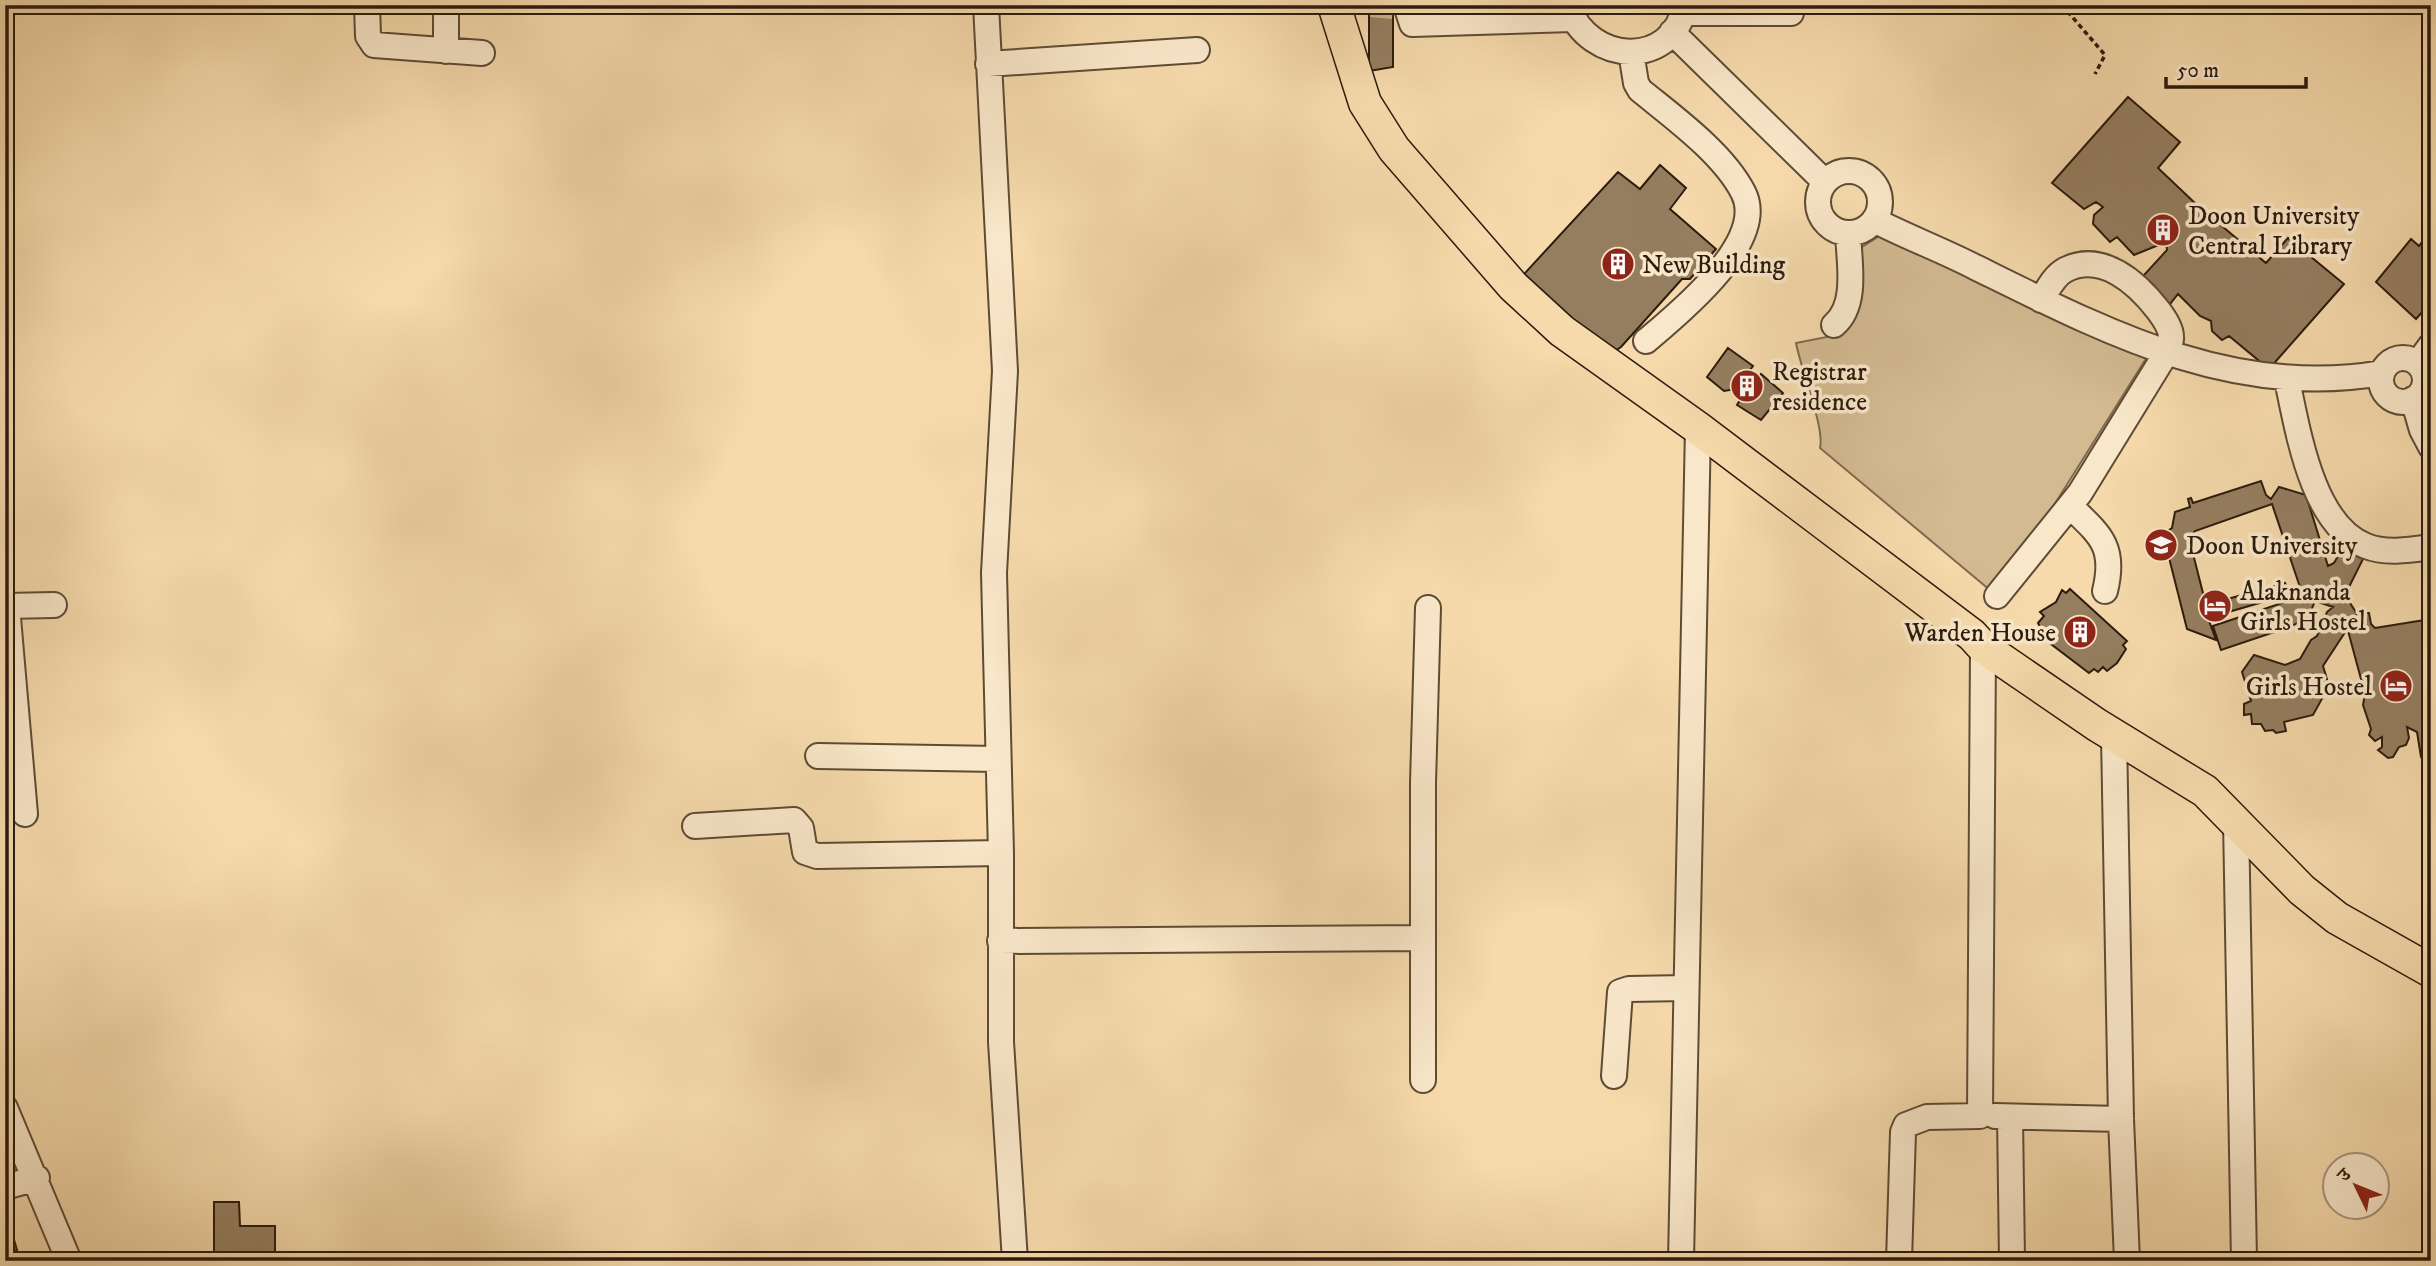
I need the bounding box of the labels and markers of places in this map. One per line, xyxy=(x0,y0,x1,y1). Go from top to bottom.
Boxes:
place label: Doon University Central Library xyxy=(2188,200,2360,263)
building icon: Doon University Central Library xyxy=(2144,211,2182,249)
building icon: New Building xyxy=(1599,245,1637,283)
place label: New Building xyxy=(1642,249,1786,282)
place label: Registrar residence xyxy=(1772,356,1867,419)
building icon: Registrar residence xyxy=(1728,367,1766,405)
school or university icon: Doon University xyxy=(2142,526,2180,564)
place label: Doon University xyxy=(2186,530,2358,563)
place label: Alaknanda Girls Hostel xyxy=(2240,576,2366,639)
hotel icon: Alaknanda Girls Hostel xyxy=(2196,587,2234,625)
building icon: Warden House xyxy=(2061,613,2099,651)
place label: Warden House xyxy=(1903,617,2056,650)
hotel icon: Girls Hostel xyxy=(2377,667,2415,705)
place label: Girls Hostel xyxy=(2246,671,2372,704)

